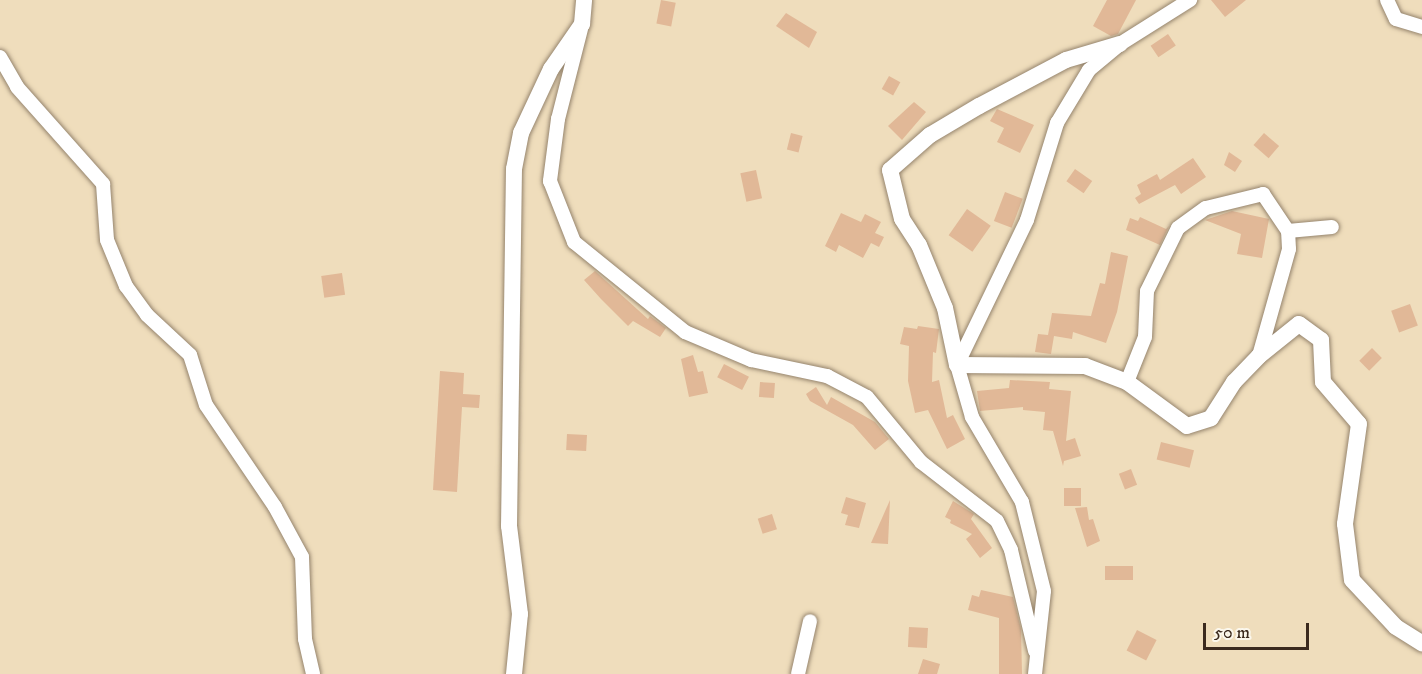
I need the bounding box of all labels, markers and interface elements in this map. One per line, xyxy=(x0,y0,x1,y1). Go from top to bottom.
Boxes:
scale bar xyxy=(1206,611,1312,649)
text: 50 m xyxy=(1214,622,1250,644)

